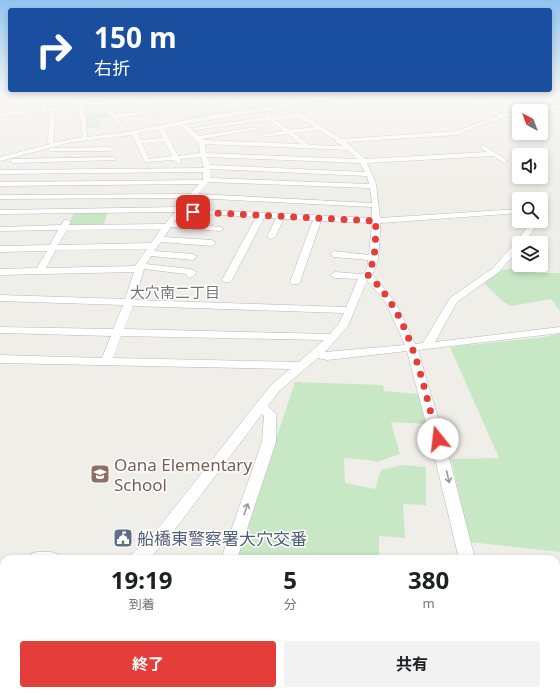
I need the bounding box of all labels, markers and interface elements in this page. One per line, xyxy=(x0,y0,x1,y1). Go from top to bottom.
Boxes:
text: 150 m xyxy=(94,18,177,56)
icon: right xyxy=(28,24,80,76)
text: 右折 xyxy=(94,56,130,80)
north arrow xyxy=(512,104,548,140)
map controls xyxy=(512,104,548,272)
button: sound xyxy=(512,148,548,184)
button: search xyxy=(512,192,548,228)
pin xyxy=(176,195,210,229)
icon: arrive xyxy=(182,201,204,223)
button: layers xyxy=(512,236,548,272)
district label: 大穴南二丁目 xyxy=(130,282,220,302)
position arrow xyxy=(417,418,459,460)
place label: Oana Elementary School xyxy=(114,453,252,496)
school or university icon: Oana Elementary School xyxy=(89,463,111,485)
one-way arrow xyxy=(445,470,453,483)
one-way arrow xyxy=(243,503,251,515)
public building icon: 船橋東警察署大穴交番 xyxy=(112,527,134,549)
place label: 船橋東警察署大穴交番 xyxy=(137,527,307,550)
text: 19:19 xyxy=(111,563,173,596)
text: 5 xyxy=(283,563,297,596)
text: 380 xyxy=(408,563,449,596)
text: m xyxy=(422,594,435,612)
text: 到着 xyxy=(129,595,155,613)
text: 分 xyxy=(284,595,297,613)
button: 終了 xyxy=(20,641,276,687)
button: 共有 xyxy=(284,641,540,687)

